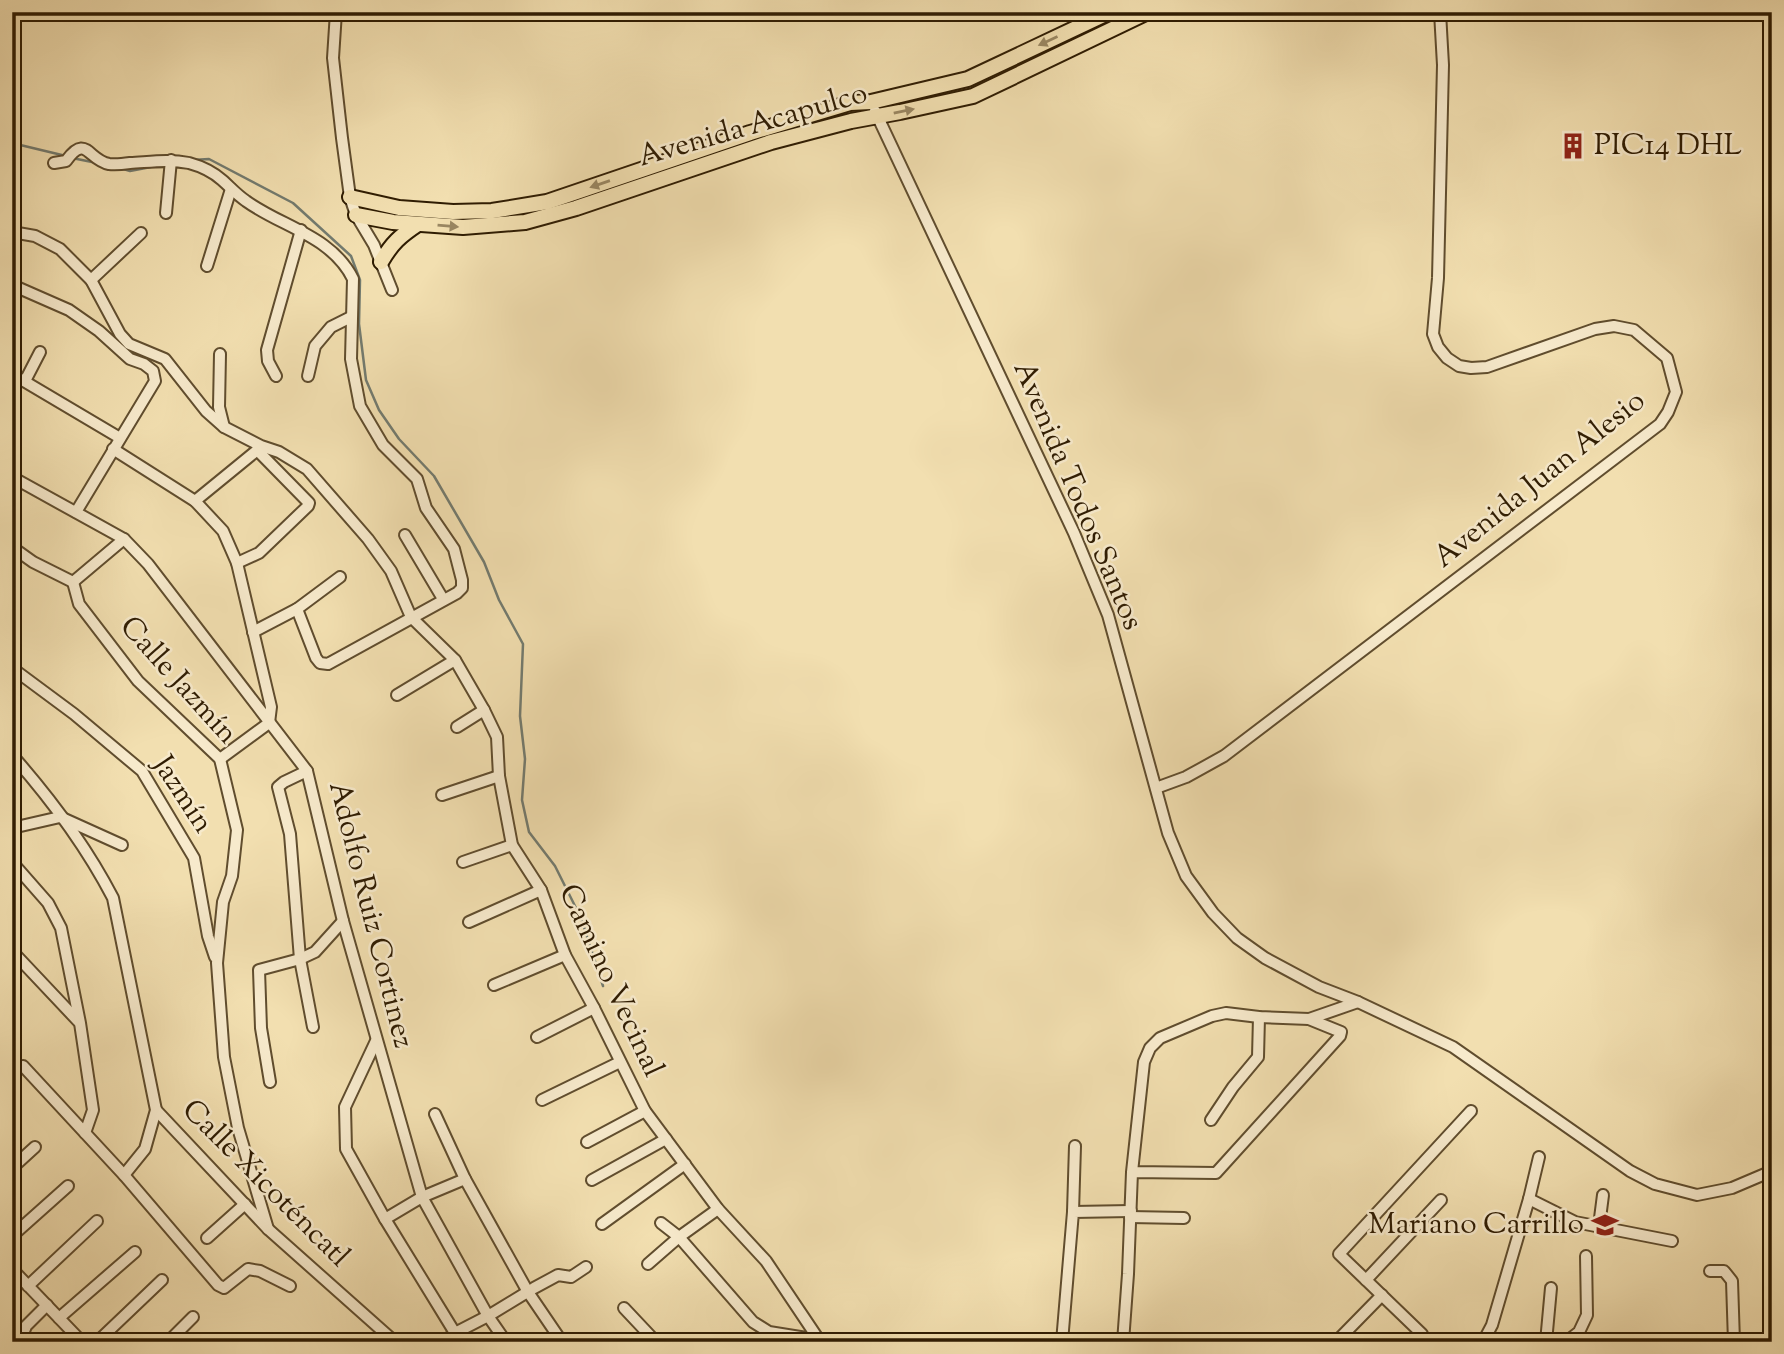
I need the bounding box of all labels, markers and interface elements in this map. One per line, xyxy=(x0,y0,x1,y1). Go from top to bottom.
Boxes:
one-way arrow xyxy=(1038,36,1059,47)
street label: Avenida Acapulco xyxy=(633,73,873,179)
one-way arrow xyxy=(893,105,915,116)
place label: PIC14 DHL xyxy=(1594,125,1742,168)
building icon: PIC14 DHL xyxy=(1558,131,1588,161)
one-way arrow xyxy=(589,179,610,190)
one-way arrow xyxy=(438,221,460,232)
street label: Avenida Todos Santos xyxy=(1001,355,1153,637)
street label: Avenida Juan Alesio xyxy=(1425,381,1655,579)
street label: Calle Jazmín xyxy=(109,607,247,755)
street label: Jazmín xyxy=(140,746,223,843)
street label: Adolfo Ruiz Cortinez xyxy=(316,777,424,1053)
street label: Camino Vecinal xyxy=(546,877,674,1085)
street label: Calle Xicoténcatl xyxy=(171,1090,359,1278)
place label: Mariano Carrillo xyxy=(1368,1204,1584,1247)
school or university icon: Mariano Carrillo xyxy=(1590,1210,1620,1240)

